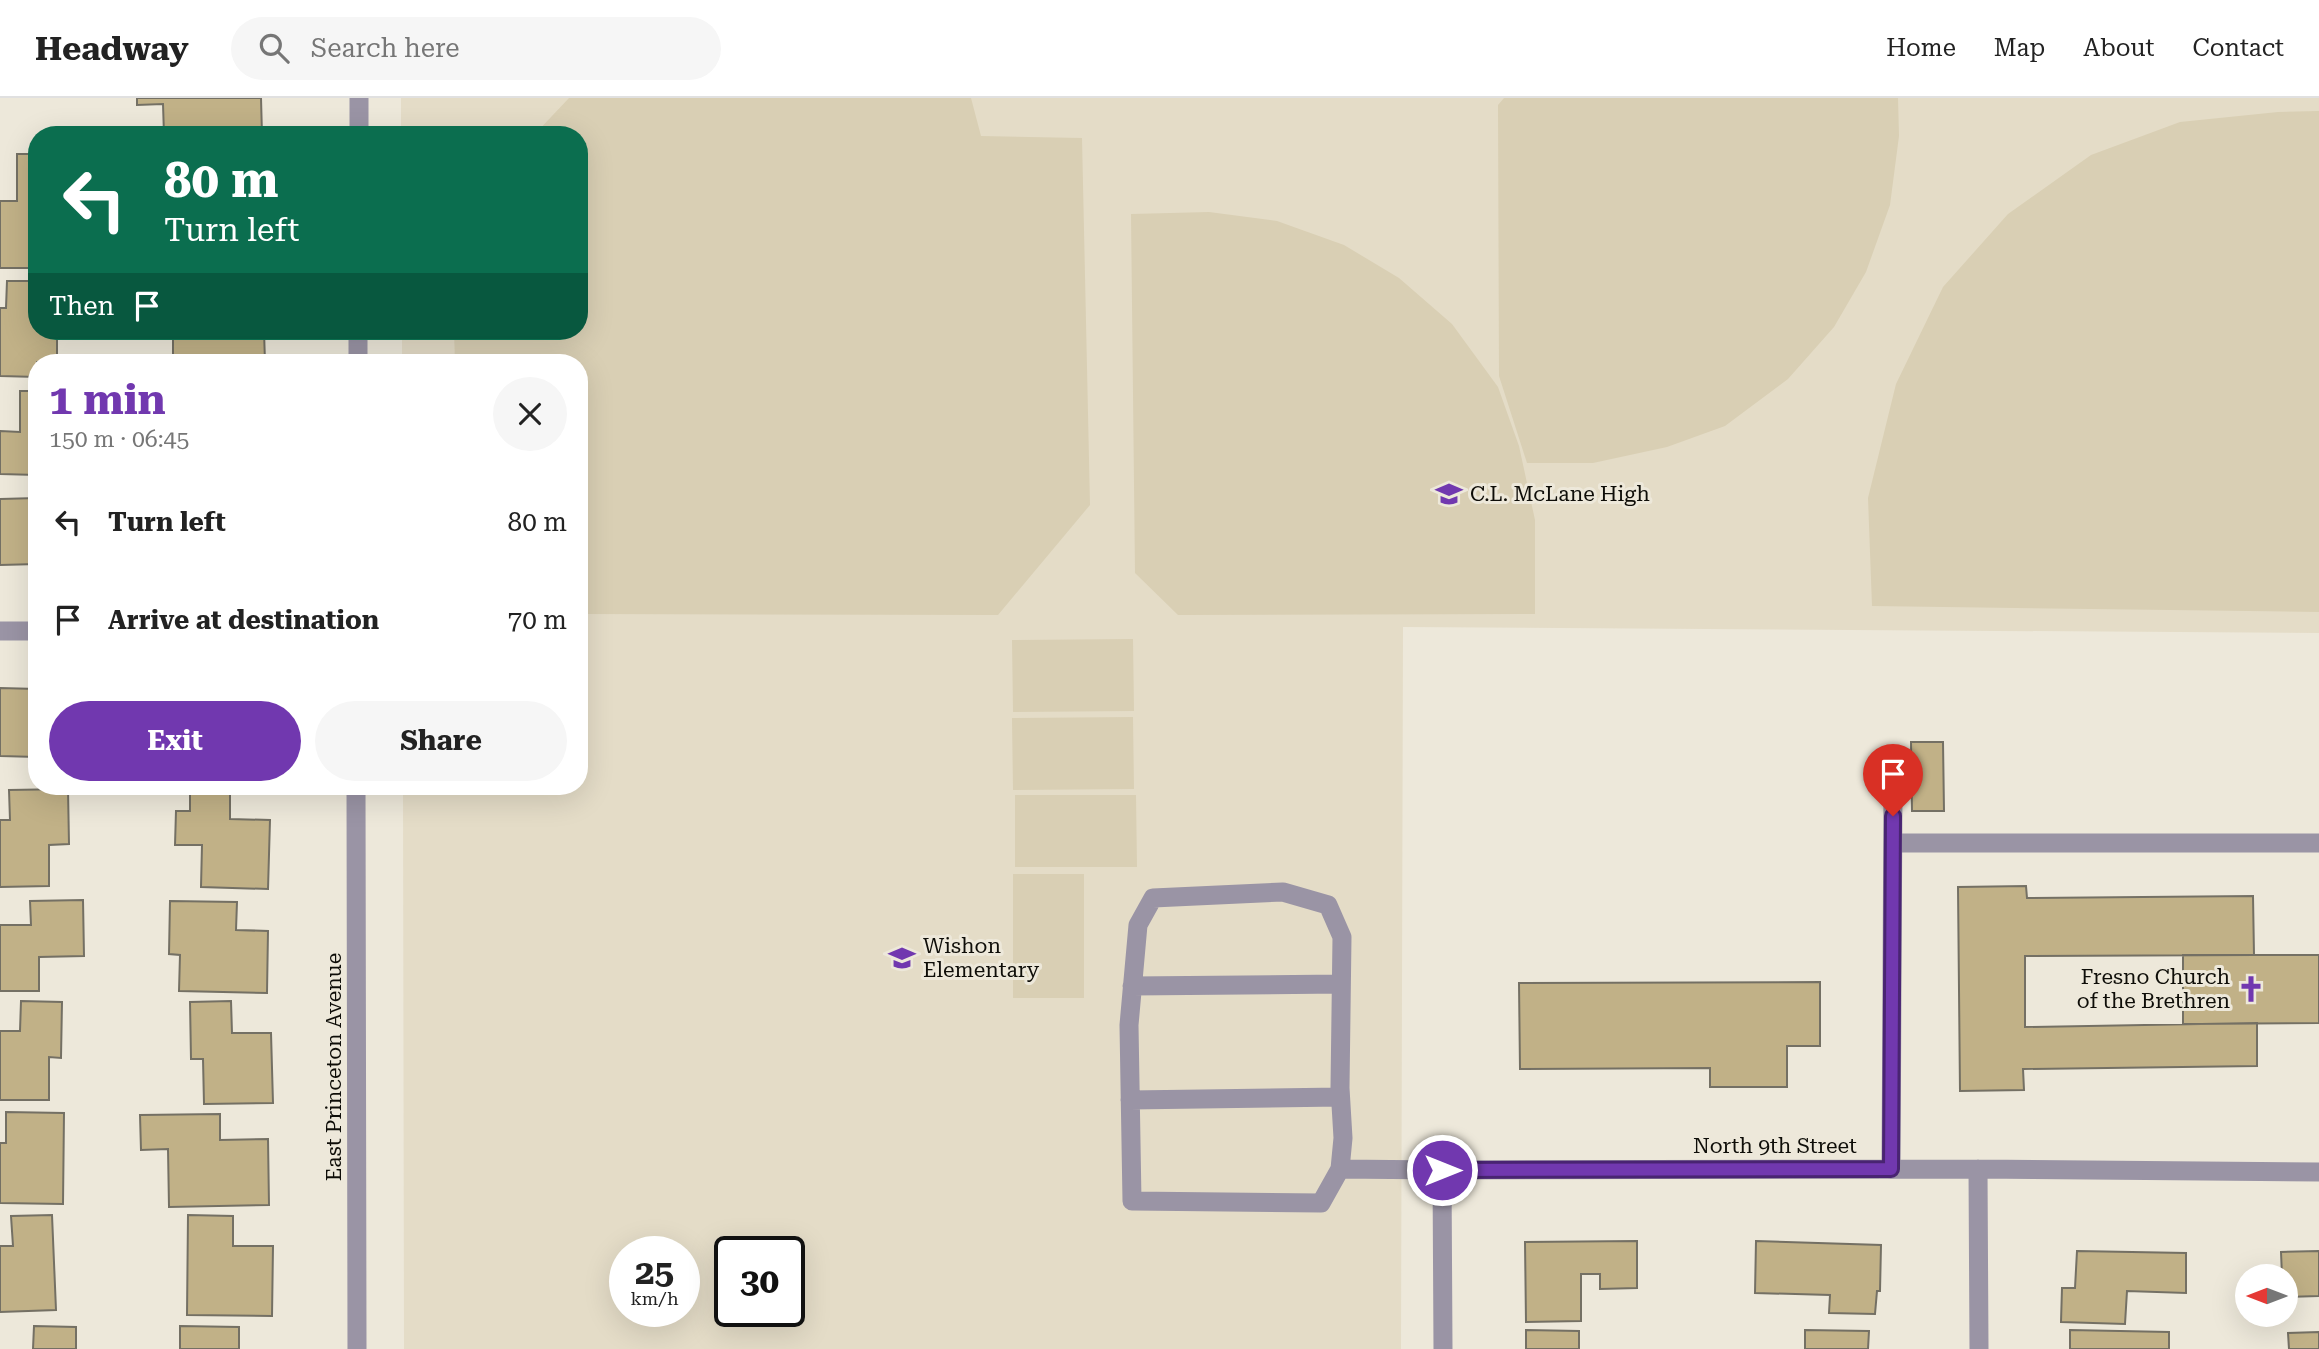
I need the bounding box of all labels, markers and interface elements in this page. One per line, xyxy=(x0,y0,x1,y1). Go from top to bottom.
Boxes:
search box xyxy=(231,17,721,80)
text: Headway xyxy=(35,29,189,68)
icon: search xyxy=(255,29,293,67)
text: Search here xyxy=(311,33,460,63)
text: Home xyxy=(1886,34,1956,62)
text: Map xyxy=(1994,34,2045,62)
text: About xyxy=(2083,34,2154,62)
text: Contact xyxy=(2192,34,2284,62)
text: 80 m xyxy=(164,152,279,209)
icon: left xyxy=(49,154,140,245)
text: Turn left xyxy=(164,211,299,249)
icon: arrive xyxy=(128,287,166,325)
text: Then xyxy=(49,291,114,321)
text: 1 min xyxy=(49,375,166,424)
button: close xyxy=(493,377,567,451)
text: 150 m · 06:45 xyxy=(49,426,189,453)
school or university icon: C.L. McLane High xyxy=(1434,479,1464,509)
place label: C.L. McLane High xyxy=(1470,482,1650,506)
icon: left xyxy=(49,503,87,541)
text: Turn left xyxy=(108,507,226,537)
text: 80 m xyxy=(508,507,567,537)
icon: arrive xyxy=(49,601,87,639)
text: Arrive at destination xyxy=(108,605,379,635)
text: 70 m xyxy=(508,605,567,635)
button: Exit xyxy=(49,701,301,781)
button: Share xyxy=(315,701,567,781)
pin xyxy=(1863,744,1923,816)
icon: arrive xyxy=(1874,755,1912,793)
place label: Wishon Elementary xyxy=(923,934,1040,982)
school or university icon: Wishon Elementary xyxy=(887,943,917,973)
street label: East Princeton Avenue xyxy=(322,953,346,1181)
place label: Fresno Church of the Brethren xyxy=(2077,965,2230,1013)
church icon: Fresno Church of the Brethren xyxy=(2236,974,2266,1004)
position arrow xyxy=(1405,1133,1479,1207)
street label: North 9th Street xyxy=(1693,1134,1857,1158)
speed limit sign: 30 xyxy=(714,1236,805,1327)
text: 25 xyxy=(635,1252,674,1293)
north arrow xyxy=(2235,1264,2298,1326)
map controls xyxy=(2235,1264,2298,1327)
text: km/h xyxy=(630,1288,679,1309)

